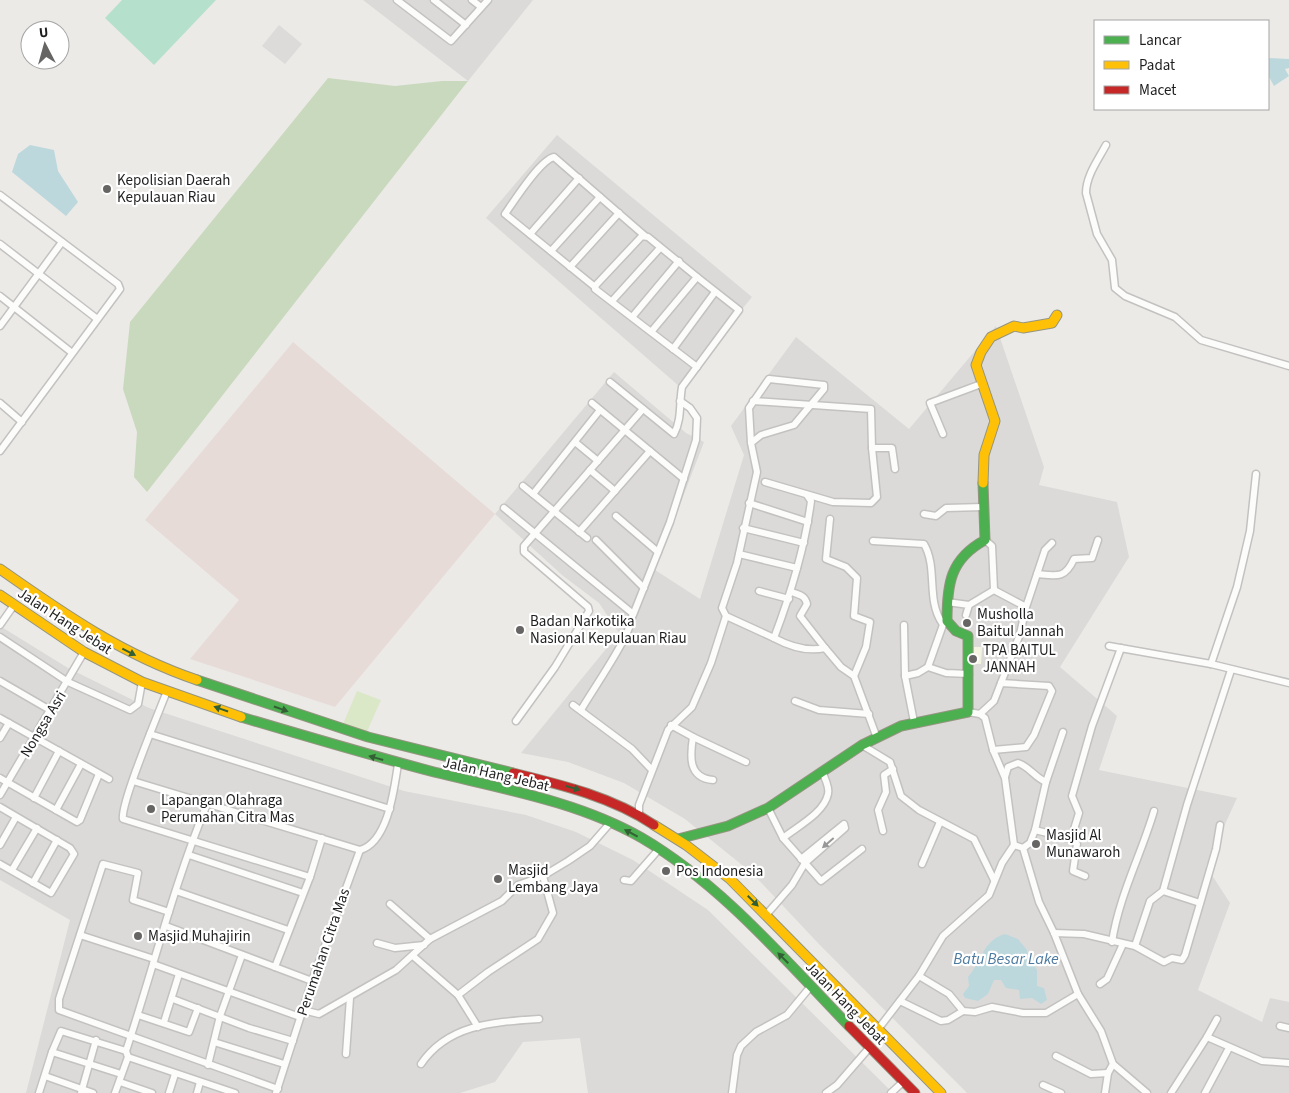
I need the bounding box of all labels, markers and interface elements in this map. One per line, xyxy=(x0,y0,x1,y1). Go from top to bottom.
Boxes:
north arrow xyxy=(20,20,70,70)
legend xyxy=(1094,20,1269,110)
text: U xyxy=(38,23,49,43)
text: Lancar xyxy=(1139,30,1182,51)
text: Padat xyxy=(1139,55,1175,76)
text: Macet xyxy=(1139,80,1176,101)
place label: Kepolisian Daerah Kepulauan Riau xyxy=(117,170,231,208)
marker: Kepolisian Daerah Kepulauan Riau xyxy=(101,183,113,195)
street label: Jalan Hang Jebat xyxy=(13,583,116,660)
place label: Musholla Baitul Jannah xyxy=(977,604,1064,642)
place label: Badan Narkotika Nasional Kepulauan Riau xyxy=(530,611,687,649)
marker: Musholla Baitul Jannah xyxy=(961,617,973,629)
marker: Badan Narkotika Nasional Kepulauan Riau xyxy=(514,624,526,636)
place label: TPA BAITUL JANNAH xyxy=(983,640,1056,678)
one-way arrow xyxy=(122,648,136,656)
marker: TPA BAITUL JANNAH xyxy=(967,653,979,665)
street label: Nongsa Asri xyxy=(15,687,72,761)
one-way arrow xyxy=(213,705,228,712)
one-way arrow xyxy=(274,705,289,713)
street label: Jalan Hang Jebat xyxy=(441,752,551,797)
one-way arrow xyxy=(368,753,383,761)
one-way arrow xyxy=(565,784,580,792)
place label: Lapangan Olahraga Perumahan Citra Mas xyxy=(161,790,294,828)
marker: Lapangan Olahraga Perumahan Citra Mas xyxy=(145,803,157,815)
place label: Masjid Al Munawaroh xyxy=(1046,825,1120,863)
one-way arrow xyxy=(624,829,639,837)
one-way arrow xyxy=(822,837,834,849)
marker: Masjid Al Munawaroh xyxy=(1030,838,1042,850)
place label: Masjid Lembang Jaya xyxy=(508,860,598,898)
place label: Pos Indonesia xyxy=(676,861,763,882)
marker: Pos Indonesia xyxy=(660,865,672,877)
marker: Masjid Lembang Jaya xyxy=(492,873,504,885)
street label: Perumahan Citra Mas xyxy=(292,886,355,1019)
one-way arrow xyxy=(746,895,758,907)
place label: Masjid Muhajirin xyxy=(148,926,251,947)
marker: Masjid Muhajirin xyxy=(132,930,144,942)
water label: Batu Besar Lake xyxy=(953,948,1059,970)
one-way arrow xyxy=(777,952,789,964)
street label: Jalan Hang Jebat xyxy=(800,957,891,1050)

